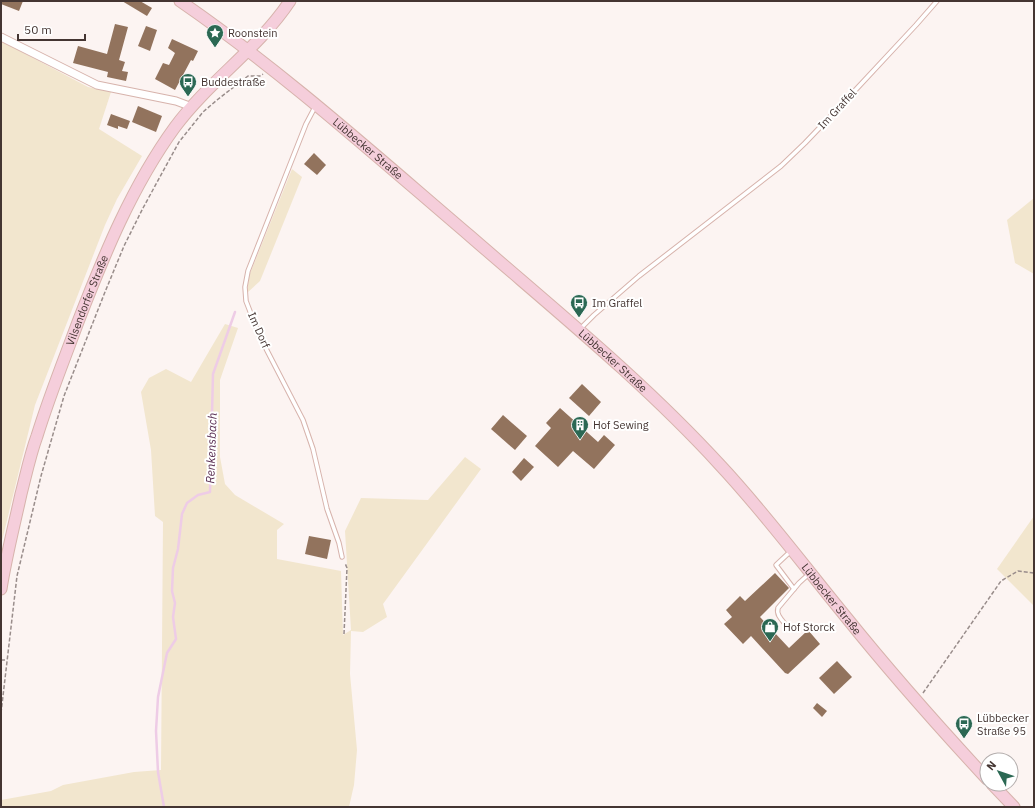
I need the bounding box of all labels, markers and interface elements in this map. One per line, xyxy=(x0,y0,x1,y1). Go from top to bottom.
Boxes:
scale bar xyxy=(18,16,85,42)
text: 50 m xyxy=(24,22,52,37)
place icon: Roonstein xyxy=(205,23,225,48)
place label: Roonstein xyxy=(228,26,278,40)
bus stop icon: Buddestraße xyxy=(178,72,198,97)
place label: Buddestraße xyxy=(201,75,265,89)
street label: Im Graffel xyxy=(815,86,859,132)
street label: Lübbecker Straße xyxy=(330,115,406,182)
street label: Vilsendorfer Straße xyxy=(63,253,111,348)
bus stop icon: Im Graffel xyxy=(569,293,589,318)
place label: Im Graffel xyxy=(592,296,642,310)
street label: Im Dorf xyxy=(245,310,273,350)
street label: Lübbecker Straße xyxy=(576,326,650,395)
water label: Renkensbach xyxy=(202,412,220,484)
building icon: Hof Sewing xyxy=(570,415,590,440)
place label: Hof Sewing xyxy=(593,418,649,432)
street label: Lübbecker Straße xyxy=(799,560,864,637)
shop icon: Hof Storck xyxy=(760,617,780,642)
place label: Hof Storck xyxy=(783,620,835,634)
place label: Lübbecker Straße 95 xyxy=(977,711,1029,738)
bus stop icon: Lübbecker Straße 95 xyxy=(954,714,974,739)
north arrow xyxy=(979,752,1019,792)
text: N xyxy=(983,758,999,773)

